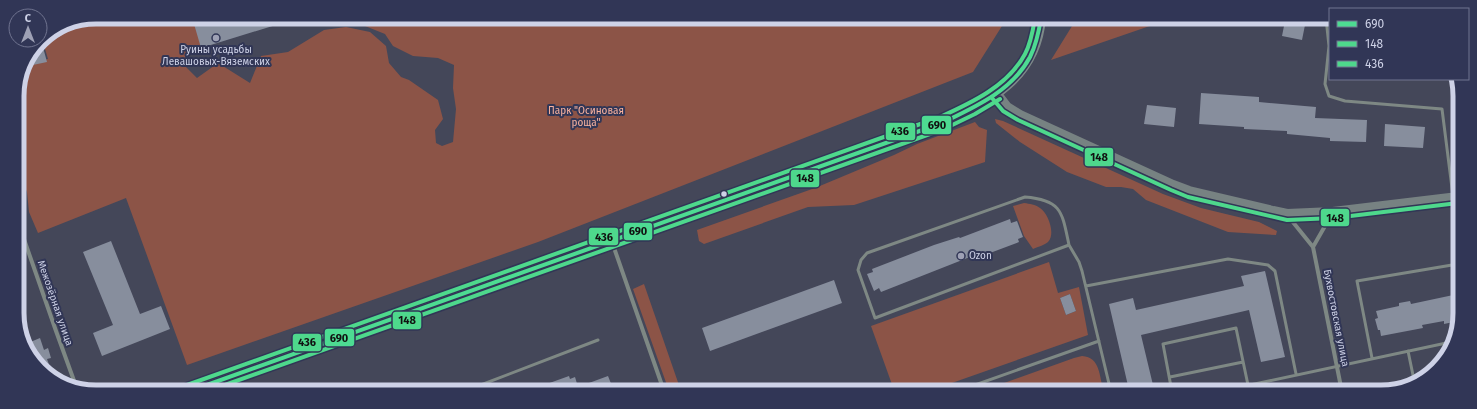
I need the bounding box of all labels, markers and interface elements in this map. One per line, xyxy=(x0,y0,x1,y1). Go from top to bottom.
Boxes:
north arrow xyxy=(8,8,48,48)
legend xyxy=(1329,8,1469,80)
text: С xyxy=(25,12,32,25)
text: 690 xyxy=(1365,17,1385,31)
marker: Руины усадьбы Левашовых-Вяземских xyxy=(211,33,221,43)
text: 148 xyxy=(1365,37,1384,51)
place label: Руины усадьбы Левашовых-Вяземских xyxy=(162,44,270,68)
text: 436 xyxy=(1365,57,1384,71)
park label: Парк "Осиновая роща" xyxy=(548,105,624,129)
line badge: 690 xyxy=(921,115,952,135)
text: 690 xyxy=(928,119,947,132)
line badge: 436 xyxy=(885,122,916,141)
text: 436 xyxy=(891,125,909,138)
line badge: 148 xyxy=(1084,147,1114,167)
text: 148 xyxy=(1090,151,1108,164)
line badge: 148 xyxy=(790,169,820,188)
text: 148 xyxy=(796,172,814,185)
unlabelled marker xyxy=(719,189,729,199)
line badge: 148 xyxy=(1320,208,1350,227)
text: 148 xyxy=(1326,212,1344,225)
line badge: 690 xyxy=(623,222,653,241)
text: 690 xyxy=(629,225,648,238)
line badge: 436 xyxy=(588,227,619,246)
text: 436 xyxy=(595,231,613,244)
place label: Ozon xyxy=(969,250,992,262)
marker: Ozon xyxy=(956,251,966,261)
street label: Межозёрная улица xyxy=(35,258,76,347)
street label: Бухвостовская улица xyxy=(1321,268,1351,368)
line badge: 148 xyxy=(392,311,422,330)
text: 148 xyxy=(398,314,416,327)
line badge: 690 xyxy=(324,328,355,347)
text: 690 xyxy=(330,332,349,345)
line badge: 436 xyxy=(292,333,322,352)
text: 436 xyxy=(298,336,316,349)

